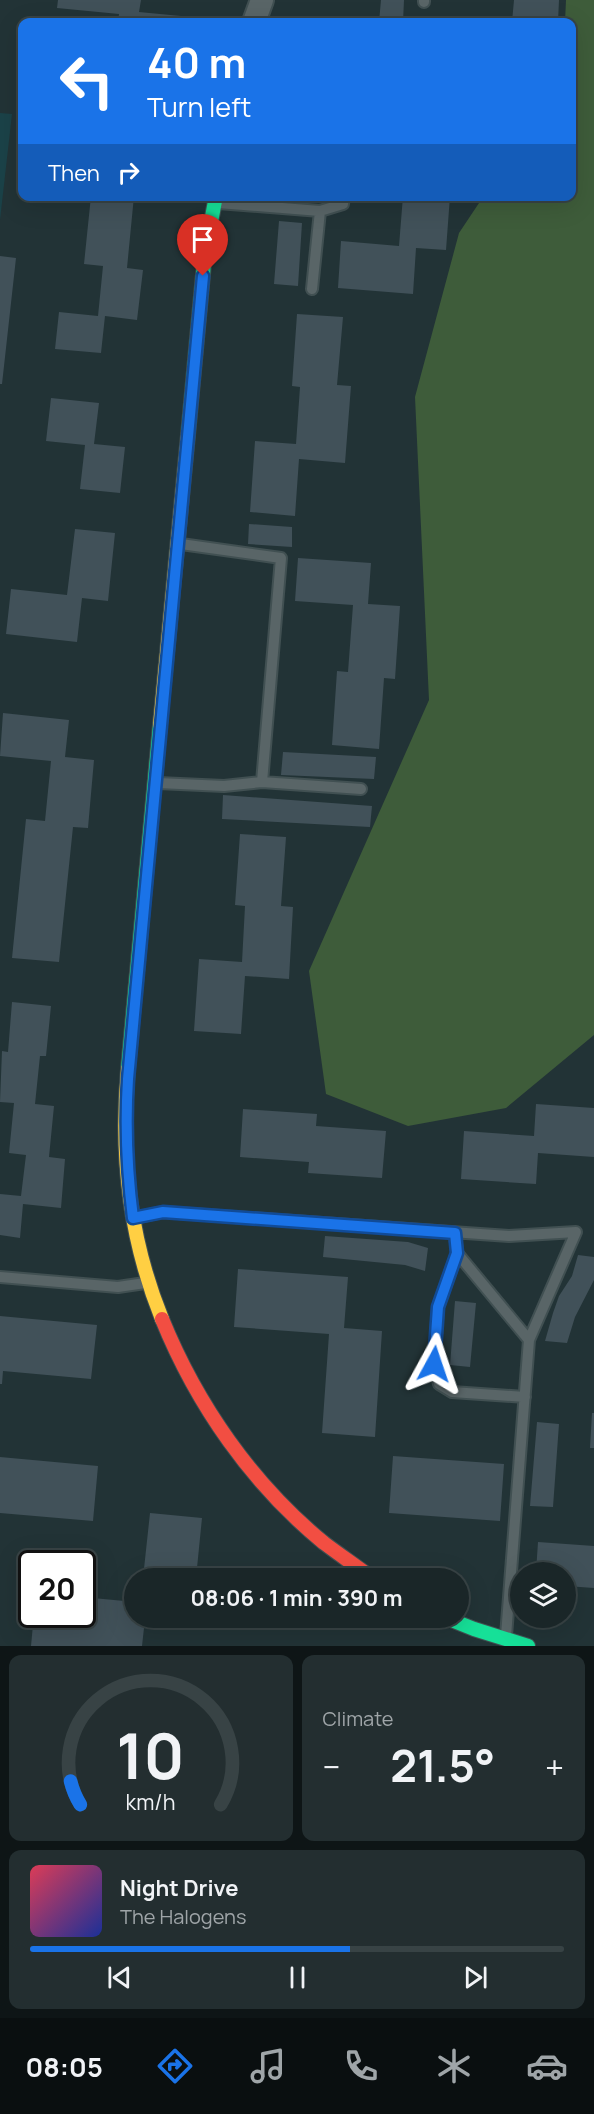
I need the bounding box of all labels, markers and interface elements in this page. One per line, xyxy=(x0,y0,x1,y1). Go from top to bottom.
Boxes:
text: 40 m xyxy=(147,33,246,91)
icon: left xyxy=(48,42,126,120)
text: Turn left xyxy=(147,88,251,125)
icon: right xyxy=(112,156,145,189)
text: Then xyxy=(48,158,100,188)
pin xyxy=(177,214,228,276)
icon: arrive xyxy=(186,223,219,256)
position arrow xyxy=(402,1332,466,1396)
speed limit sign: 20 xyxy=(18,1550,96,1628)
map controls xyxy=(510,1562,576,1628)
button: layers xyxy=(510,1562,576,1628)
text: 08:06 · 1 min · 390 m xyxy=(191,1583,402,1613)
text: Climate xyxy=(323,1705,394,1732)
text: 10 xyxy=(117,1712,185,1798)
text: 21.5° xyxy=(390,1734,495,1796)
text: − xyxy=(323,1744,340,1789)
text: + xyxy=(545,1744,564,1789)
text: km/h xyxy=(126,1787,176,1816)
text: Night Drive xyxy=(120,1873,239,1903)
text: The Halogens xyxy=(120,1903,246,1930)
icon: previous xyxy=(103,1961,136,1994)
icon: pause xyxy=(281,1961,314,1994)
icon: next xyxy=(459,1961,492,1994)
icon: directions xyxy=(154,2045,196,2087)
icon: music xyxy=(247,2045,289,2087)
icon: phone xyxy=(340,2045,382,2087)
icon: climate xyxy=(433,2045,475,2087)
icon: car xyxy=(526,2045,568,2087)
text: 08:05 xyxy=(26,2048,103,2085)

